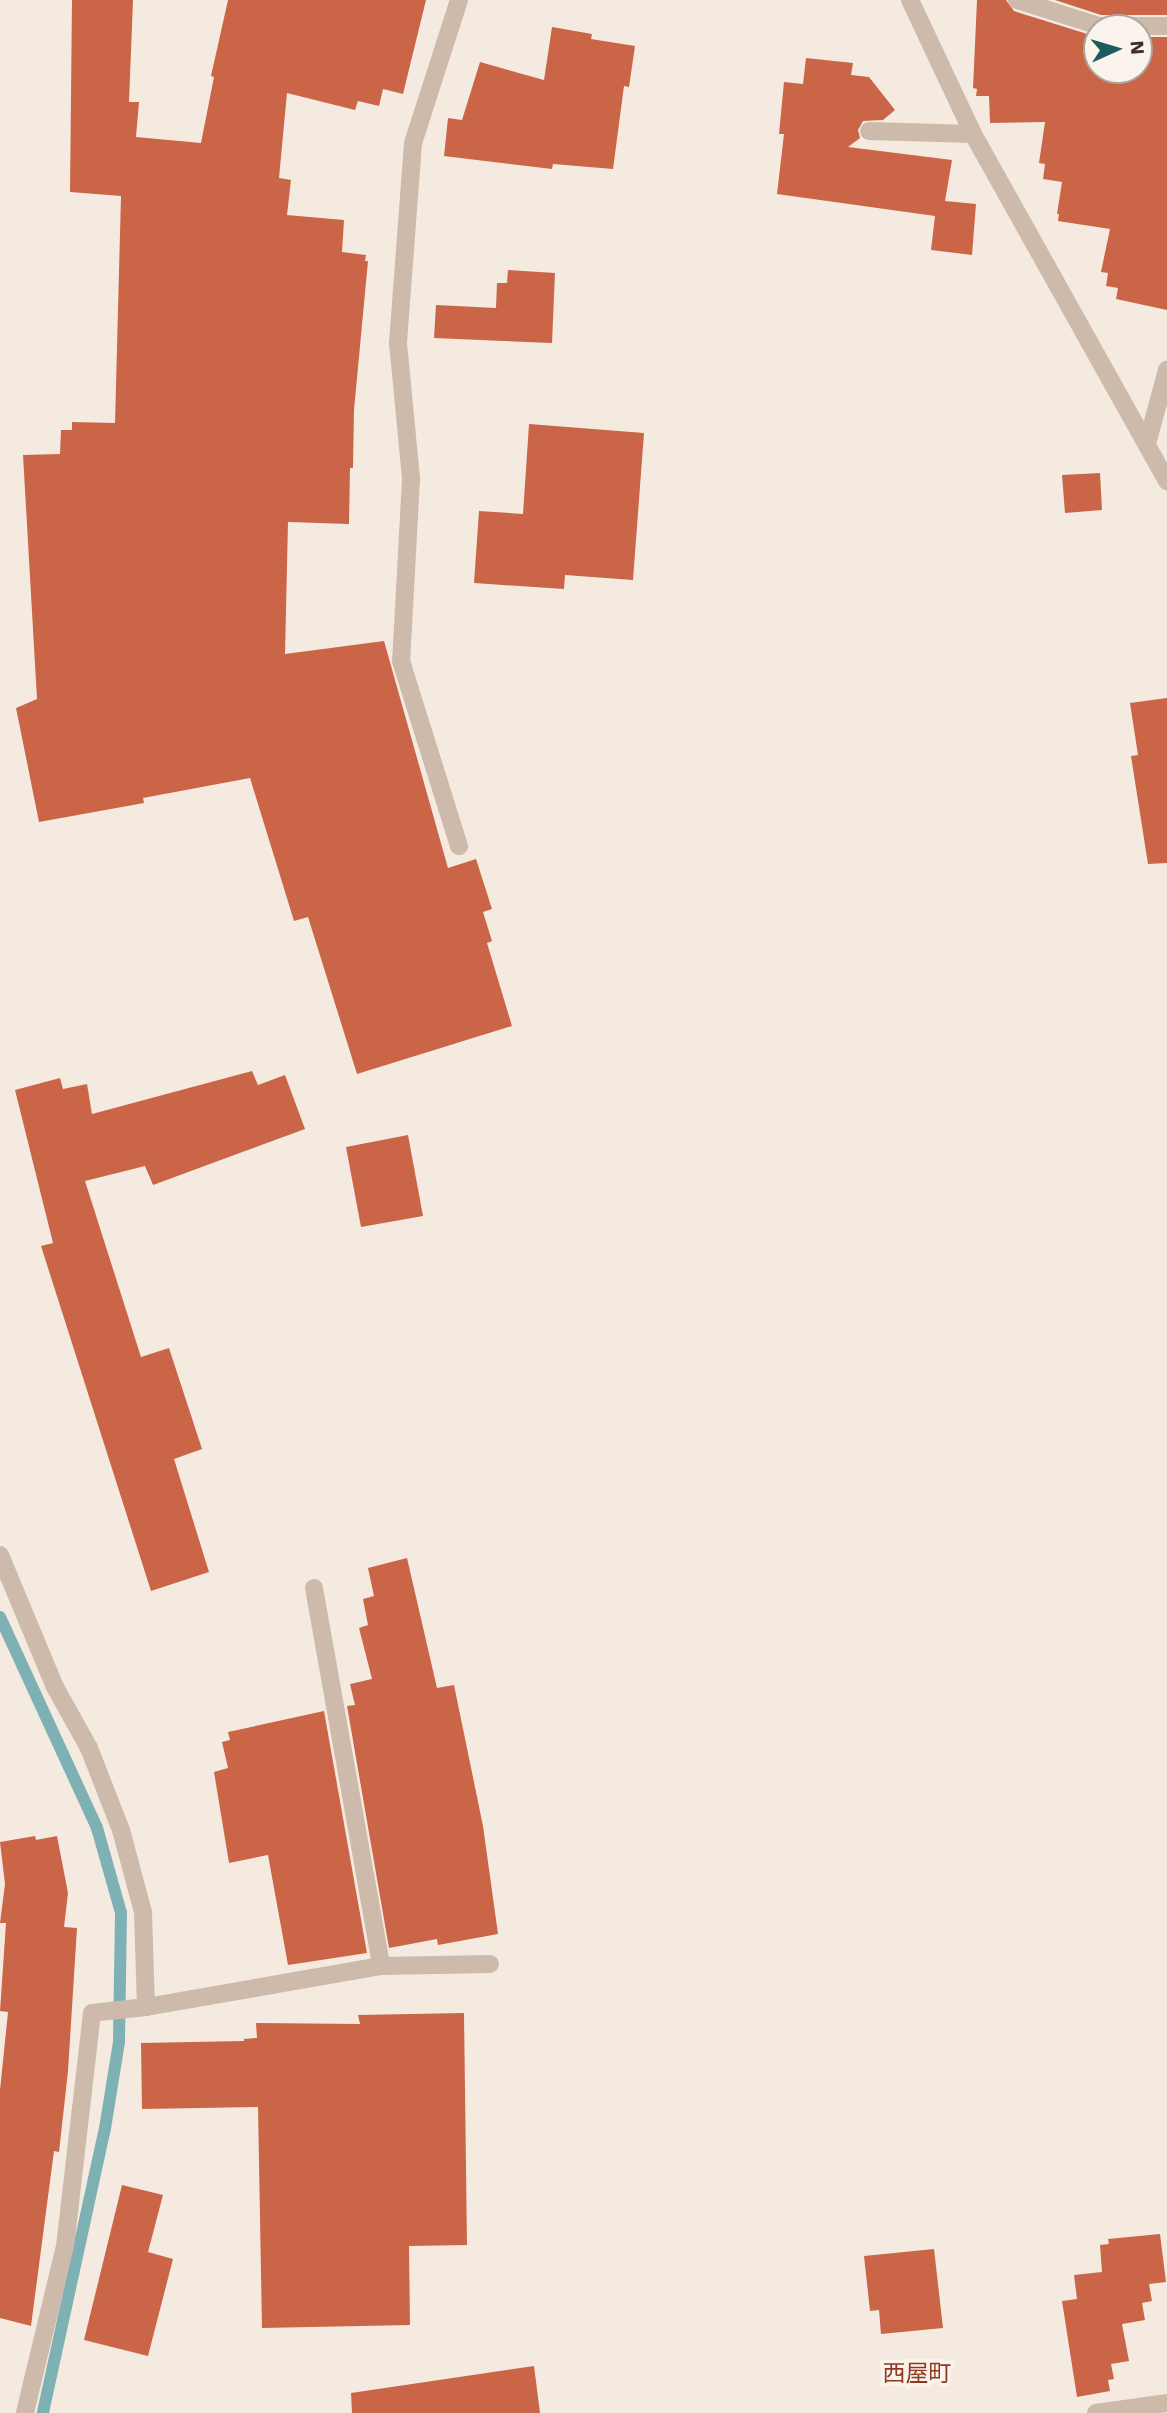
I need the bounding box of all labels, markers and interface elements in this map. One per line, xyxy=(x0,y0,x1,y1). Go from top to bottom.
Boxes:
north arrow xyxy=(1083,14,1153,84)
text: N xyxy=(1125,40,1149,55)
district label: 西屋町 xyxy=(883,2360,951,2388)

